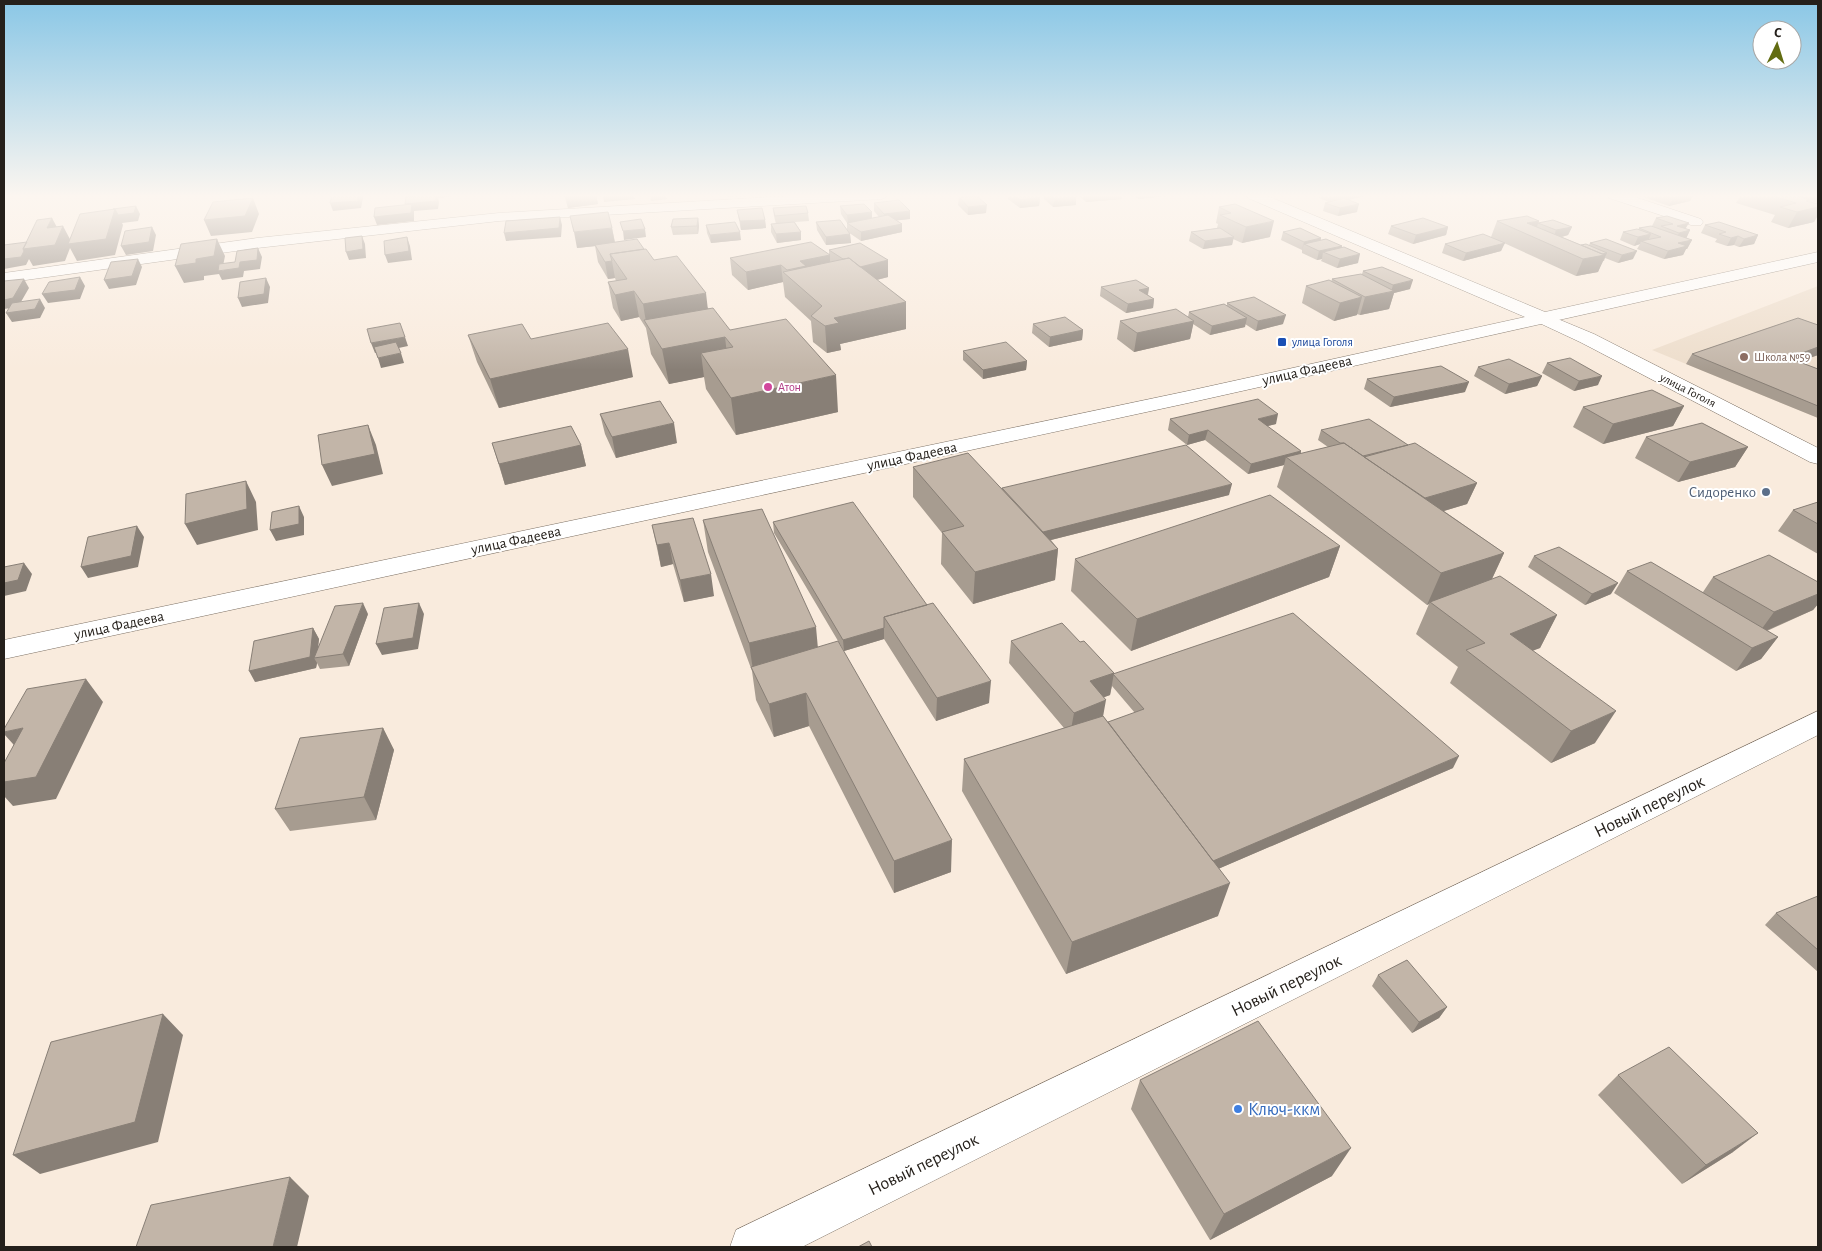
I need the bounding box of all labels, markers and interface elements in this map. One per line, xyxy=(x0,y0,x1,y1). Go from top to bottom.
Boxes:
north arrow xyxy=(1752,20,1802,70)
text: С xyxy=(1773,26,1782,40)
marker: улица Гоголя xyxy=(1276,336,1288,348)
place label: улица Гоголя xyxy=(1291,336,1353,349)
marker: Школа №59 xyxy=(1738,351,1750,363)
place label: Школа №59 xyxy=(1754,351,1811,363)
street label: улица Фадеева xyxy=(1260,353,1353,388)
street label: улица Гоголя xyxy=(1657,370,1718,410)
marker: Атон xyxy=(762,381,774,393)
place label: Атон xyxy=(778,381,801,393)
street label: улица Фадеева xyxy=(865,440,958,474)
place label: Сидоренко xyxy=(1689,485,1756,500)
marker: Сидоренко xyxy=(1760,486,1772,498)
street label: улица Фадеева xyxy=(469,524,562,558)
street label: улица Фадеева xyxy=(72,609,165,643)
street label: Новый переулок xyxy=(1592,772,1708,841)
street label: Новый переулок xyxy=(1229,951,1345,1020)
place label: Ключ-ккм xyxy=(1248,1101,1320,1119)
marker: Ключ-ккм xyxy=(1232,1103,1244,1115)
street label: Новый переулок xyxy=(866,1130,982,1199)

